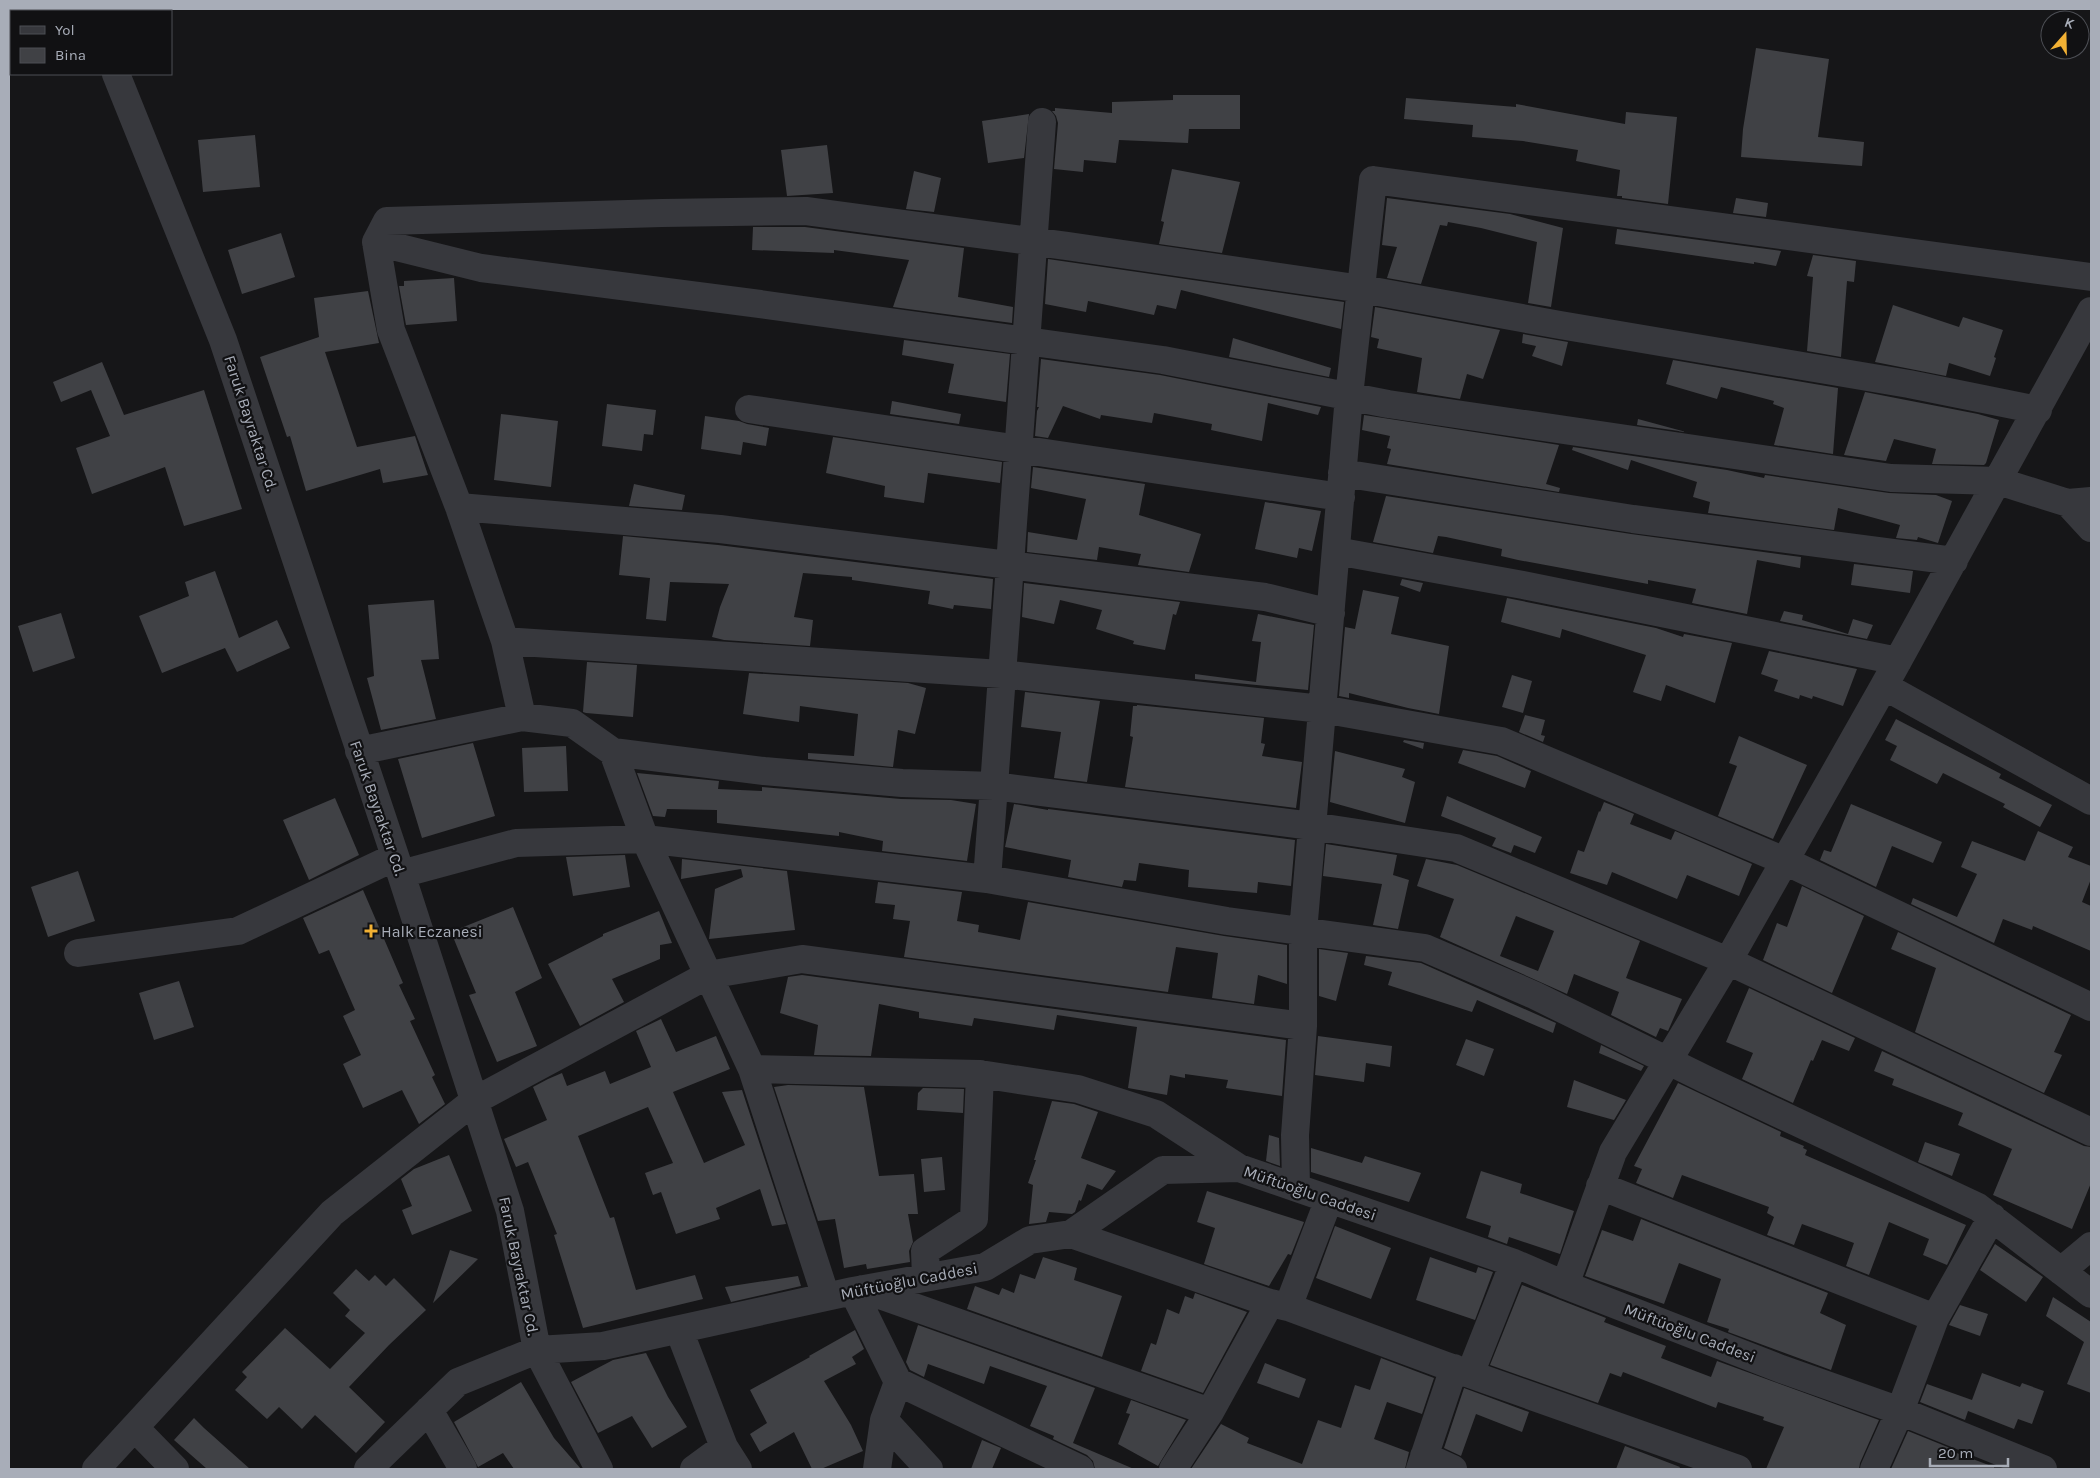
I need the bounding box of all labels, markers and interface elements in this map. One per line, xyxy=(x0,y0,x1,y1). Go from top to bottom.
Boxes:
legend xyxy=(10,10,172,75)
north arrow xyxy=(2040,10,2090,60)
text: K xyxy=(2062,14,2077,33)
text: Yol xyxy=(55,21,75,39)
text: Bina xyxy=(55,46,86,64)
street label: Faruk Bayraktar Cd. xyxy=(220,353,282,493)
street label: Faruk Bayraktar Cd. xyxy=(346,738,410,878)
place label: Halk Eczanesi xyxy=(381,922,483,941)
marker: Halk Eczanesi xyxy=(365,925,377,937)
street label: Müftüoğlu Caddesi xyxy=(1241,1161,1379,1225)
street label: Faruk Bayraktar Cd. xyxy=(495,1195,543,1337)
street label: Müftüoğlu Caddesi xyxy=(839,1258,979,1304)
street label: Müftüoğlu Caddesi xyxy=(1622,1299,1758,1367)
scale bar xyxy=(1930,1436,2008,1468)
text: 20 m xyxy=(1938,1444,1973,1462)

